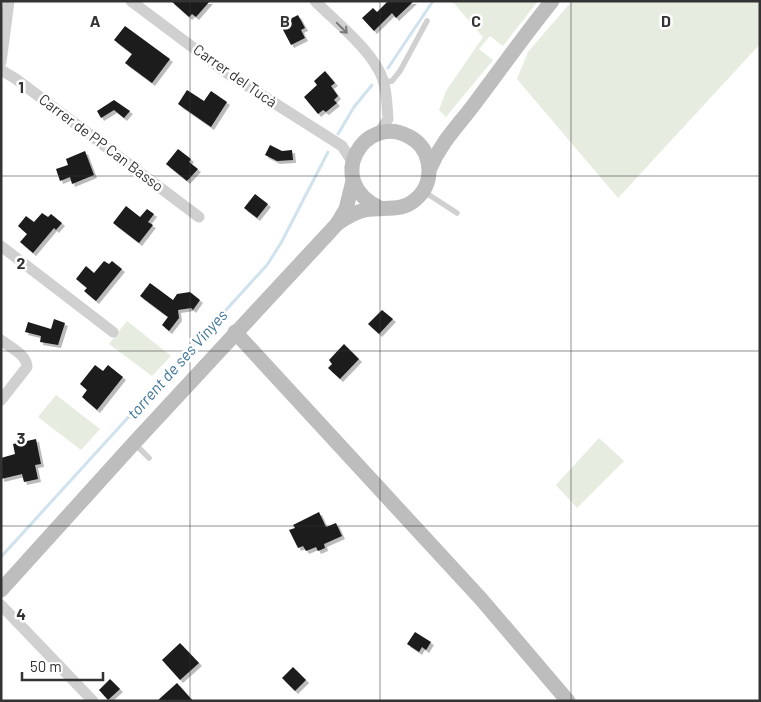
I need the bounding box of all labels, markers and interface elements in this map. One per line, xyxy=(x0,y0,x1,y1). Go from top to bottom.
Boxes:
text: A xyxy=(90,11,101,30)
text: B xyxy=(280,11,290,30)
text: C xyxy=(471,11,481,30)
text: D xyxy=(661,11,671,30)
one-way arrow xyxy=(336,22,348,34)
street label: Carrer del Tucà xyxy=(190,40,281,111)
text: 1 xyxy=(18,77,24,96)
street label: Carrer de PP Can Basso xyxy=(36,90,167,195)
text: 2 xyxy=(17,253,26,272)
water label: torrent de ses Vinyes xyxy=(123,305,231,422)
text: 3 xyxy=(17,428,25,447)
text: 4 xyxy=(16,604,26,623)
scale bar xyxy=(22,650,104,682)
text: 50 m xyxy=(30,657,62,675)

